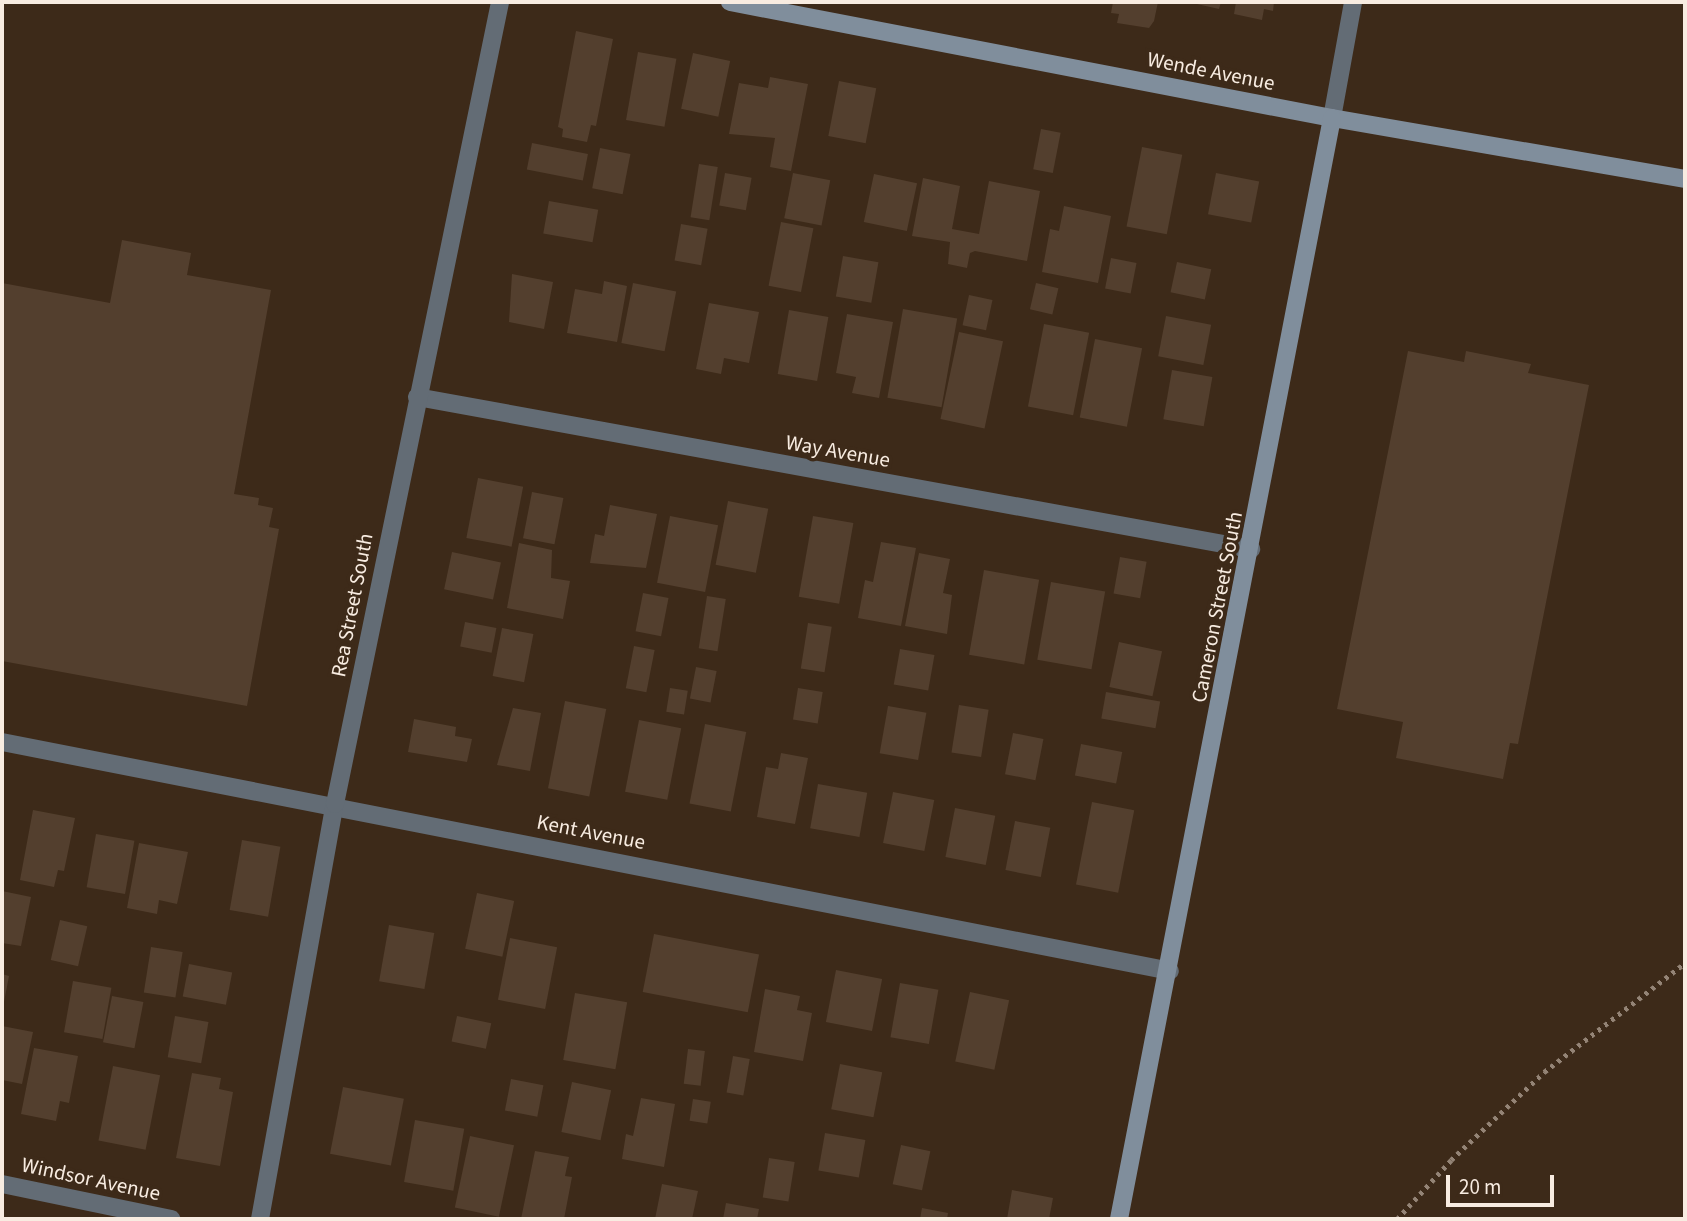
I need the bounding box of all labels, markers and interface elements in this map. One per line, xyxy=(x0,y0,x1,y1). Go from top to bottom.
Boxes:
street label: Wende Avenue xyxy=(1145,46,1277,96)
street label: Way Avenue xyxy=(784,429,892,473)
street label: Cameron Street South xyxy=(1186,509,1248,705)
street label: Rea Street South xyxy=(326,531,378,679)
street label: Kent Avenue xyxy=(535,809,647,855)
street label: Windsor Avenue xyxy=(19,1152,163,1206)
scale bar xyxy=(1449,1162,1558,1206)
text: 20 m xyxy=(1459,1172,1501,1202)

